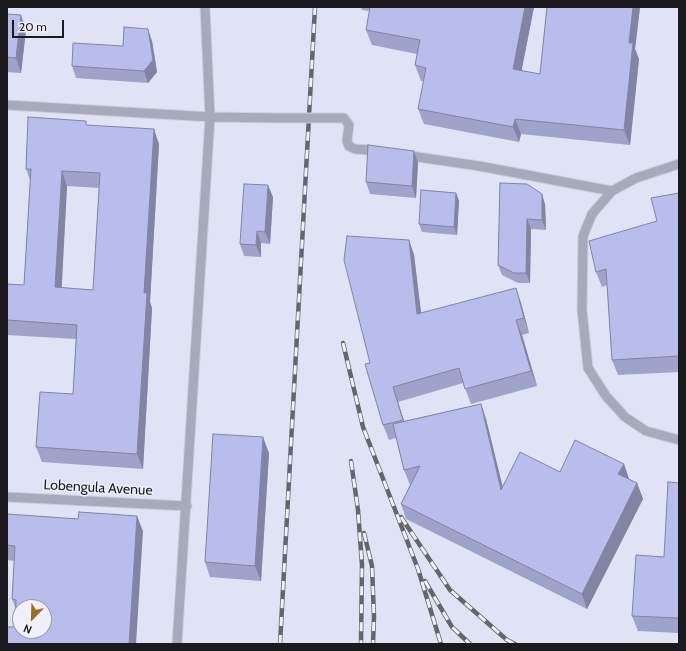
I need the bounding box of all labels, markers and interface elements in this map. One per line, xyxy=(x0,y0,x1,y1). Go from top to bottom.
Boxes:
scale bar xyxy=(14,12,66,38)
text: 20 m xyxy=(19,19,47,34)
street label: Lobengula Avenue xyxy=(43,477,153,499)
north arrow xyxy=(12,599,52,639)
text: N xyxy=(21,621,34,637)

